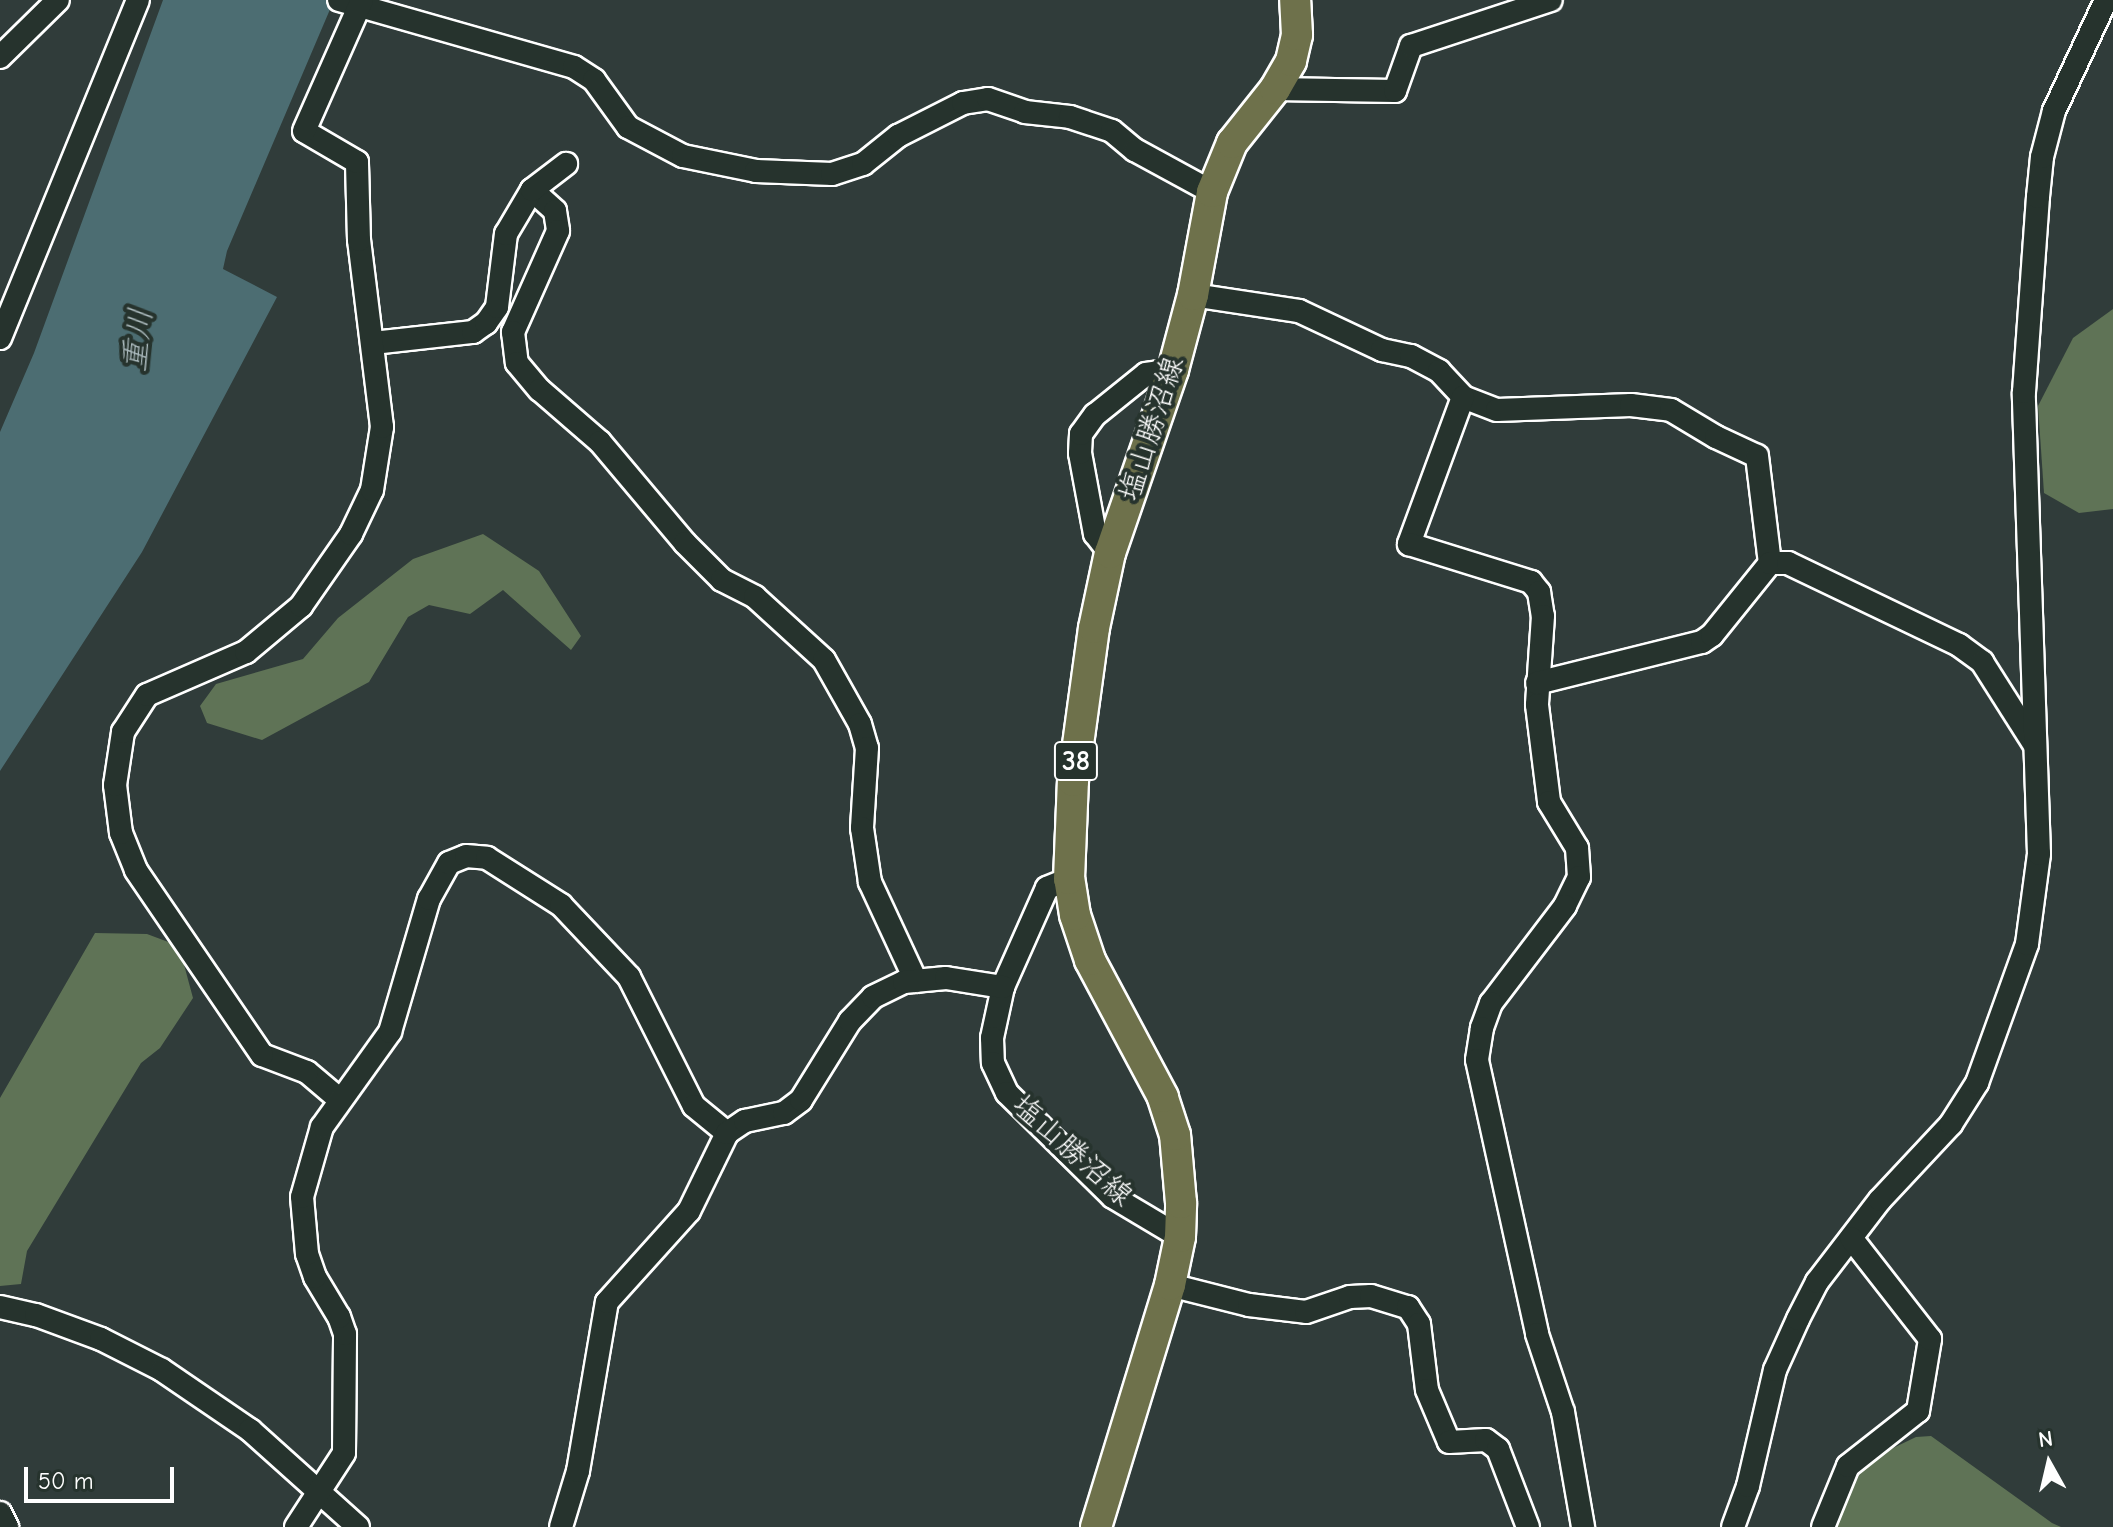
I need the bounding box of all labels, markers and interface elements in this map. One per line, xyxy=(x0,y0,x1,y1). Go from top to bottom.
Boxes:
water label: 重川 xyxy=(115,306,161,374)
street label: 塩山勝沼線 xyxy=(1112,352,1192,506)
road number: 38 xyxy=(1052,737,1100,785)
street label: 塩山勝沼線 xyxy=(1004,1087,1140,1215)
north arrow xyxy=(2009,1423,2089,1503)
text: N xyxy=(2037,1425,2055,1453)
scale bar xyxy=(28,1451,178,1501)
text: 50 m xyxy=(38,1467,94,1495)

